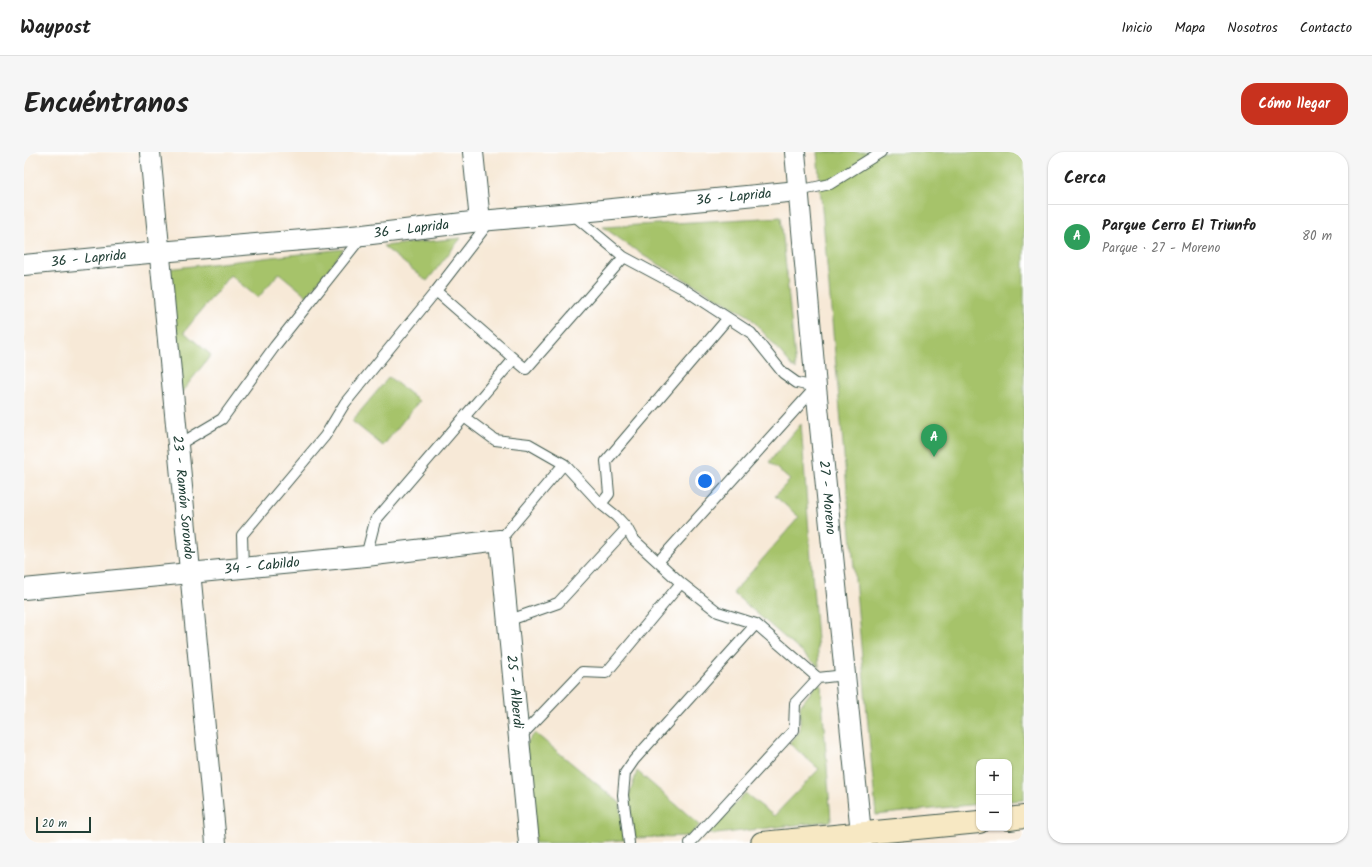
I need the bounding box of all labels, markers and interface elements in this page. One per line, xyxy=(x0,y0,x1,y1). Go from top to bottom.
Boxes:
text: Waypost xyxy=(20,13,91,43)
text: Inicio xyxy=(1121,17,1152,39)
text: Mapa xyxy=(1174,17,1205,39)
text: Nosotros xyxy=(1227,17,1278,39)
text: Contacto xyxy=(1300,17,1352,39)
text: Encuéntranos xyxy=(24,82,189,127)
button: Cómo llegar xyxy=(1241,83,1348,125)
text: Cerca xyxy=(1064,165,1106,192)
street label: 36 - Laprida xyxy=(695,183,773,212)
street label: 36 - Laprida xyxy=(372,214,450,245)
text: Parque Cerro El Triunfo xyxy=(1102,214,1256,238)
text: A xyxy=(1073,226,1081,247)
text: 80 m xyxy=(1302,226,1332,247)
text: Parque · 27 - Moreno xyxy=(1102,238,1220,259)
street label: 36 - Laprida xyxy=(50,244,128,273)
pin: A xyxy=(921,424,947,457)
street label: 23 - Ramón Sorondo xyxy=(166,434,200,561)
street label: 27 - Moreno xyxy=(812,459,842,536)
your location xyxy=(695,471,715,491)
street label: 34 - Cabildo xyxy=(223,551,301,581)
street label: 25 - Alberdi xyxy=(500,654,529,730)
map controls xyxy=(976,759,1012,831)
button: + xyxy=(976,759,1012,795)
button: − xyxy=(976,795,1012,831)
scale bar xyxy=(36,815,91,834)
text: 20 m xyxy=(42,815,67,833)

